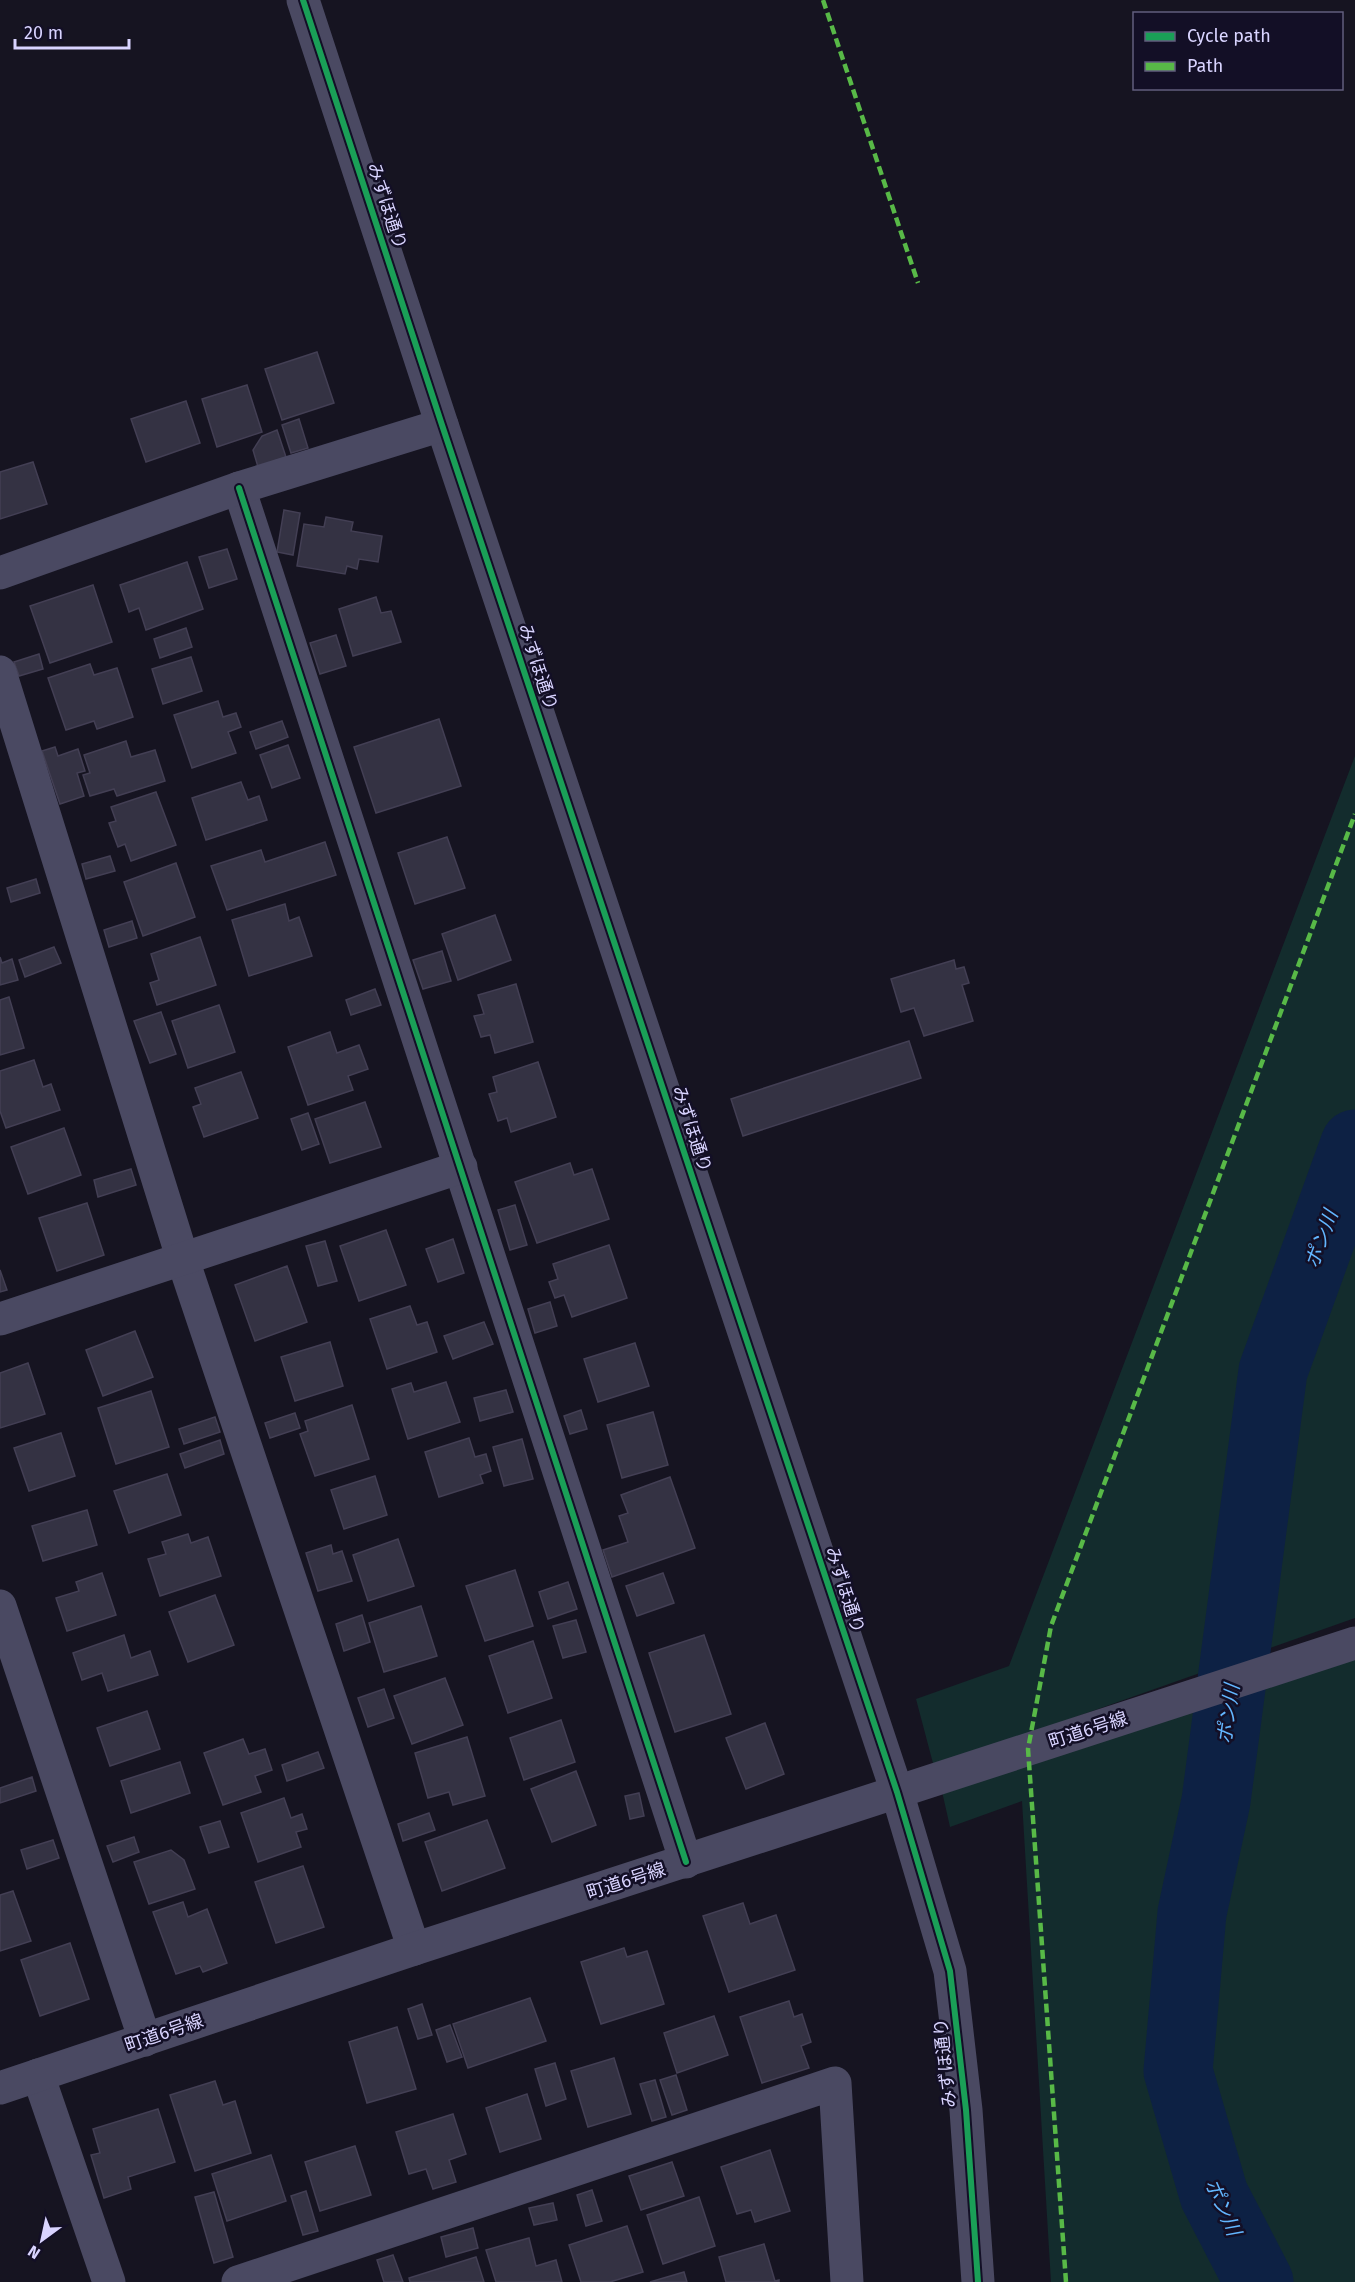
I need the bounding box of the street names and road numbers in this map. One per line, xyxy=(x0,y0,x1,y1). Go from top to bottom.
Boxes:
street label: みずほ通り xyxy=(363,160,411,252)
street label: みずほ通り xyxy=(514,621,562,713)
street label: みずほ通り xyxy=(668,1083,716,1175)
street label: みずほ通り xyxy=(821,1544,869,1636)
street label: 町道6号線 xyxy=(1046,1707,1130,1753)
street label: 町道6号線 xyxy=(584,1858,668,1904)
street label: 町道6号線 xyxy=(122,2009,206,2057)
street label: みずほ通り xyxy=(929,2017,961,2109)

